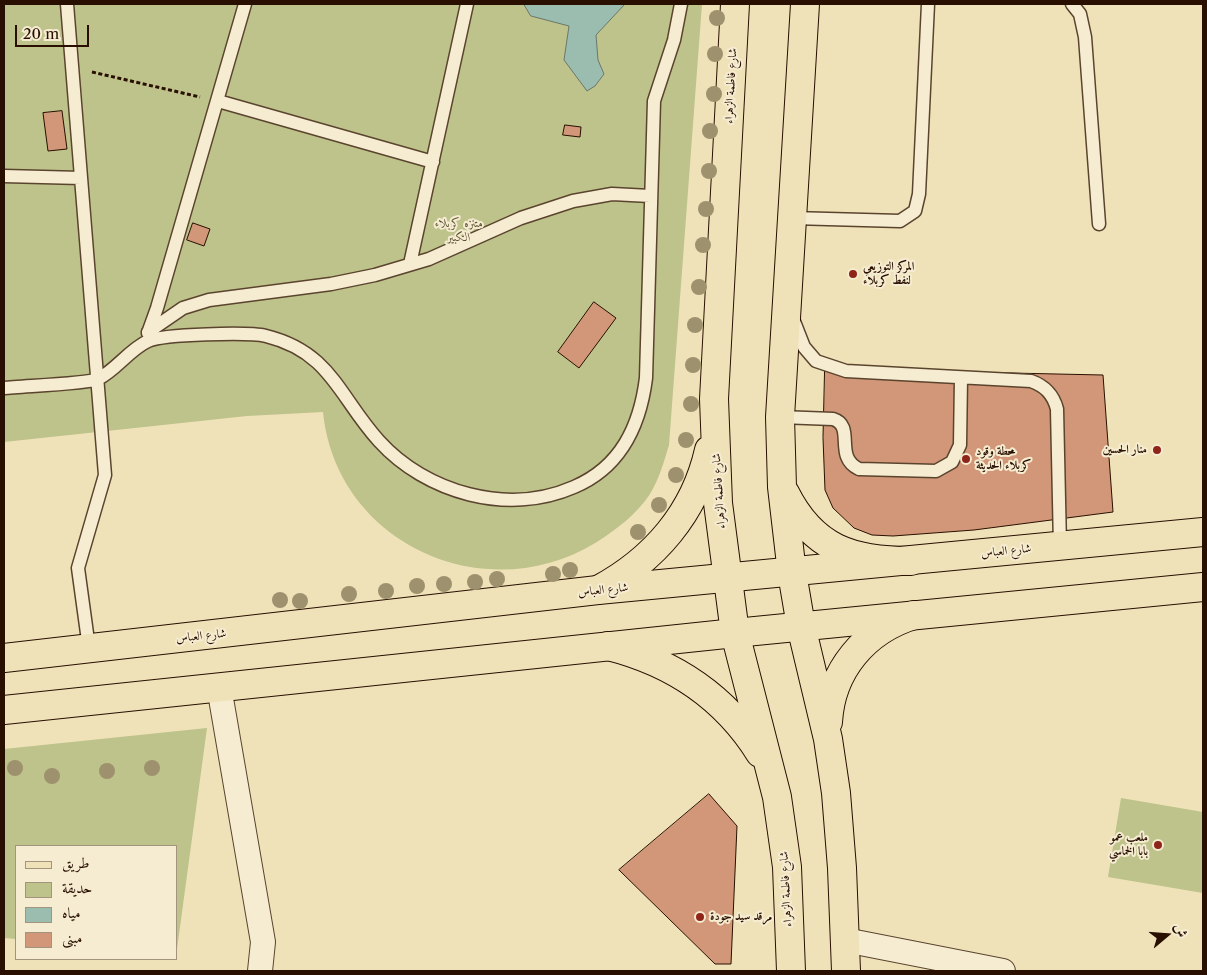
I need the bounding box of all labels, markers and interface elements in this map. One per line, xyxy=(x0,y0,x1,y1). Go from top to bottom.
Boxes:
scale bar xyxy=(18,15,91,47)
text: 20 m xyxy=(23,24,59,43)
street label: شارع فاطمة الزهراء xyxy=(722,48,740,124)
park label: متنزه كربلاء الكبير xyxy=(435,217,483,245)
place label: المركز التوزيعي لنفط كربلاء xyxy=(863,260,914,288)
marker: المركز التوزيعي لنفط كربلاء xyxy=(847,268,859,280)
place label: منار الحسين xyxy=(1103,443,1147,457)
marker: منار الحسين xyxy=(1151,444,1163,456)
place label: محطة وقود كربلاء الحديثة xyxy=(976,445,1031,473)
street label: شارع فاطمة الزهراء xyxy=(709,453,729,529)
marker: محطة وقود كربلاء الحديثة xyxy=(960,453,972,465)
street label: شارع العباس xyxy=(980,541,1032,561)
street label: شارع العباس xyxy=(577,580,629,600)
street label: شارع العباس xyxy=(175,626,227,646)
place label: ملعب عمو بابا الخماسي xyxy=(1109,831,1148,859)
marker: ملعب عمو بابا الخماسي xyxy=(1152,839,1164,851)
legend xyxy=(15,845,178,960)
street label: شارع فاطمة الزهراء xyxy=(777,851,795,927)
text: طريق xyxy=(62,853,89,872)
text: حديقة xyxy=(62,878,92,897)
text: مياه xyxy=(62,903,80,922)
place label: مرقد سيد جودة xyxy=(710,910,772,924)
north arrow xyxy=(1142,910,1192,960)
marker: مرقد سيد جودة xyxy=(694,911,706,923)
text: ش xyxy=(1171,921,1192,940)
text: مبنى xyxy=(62,928,82,947)

